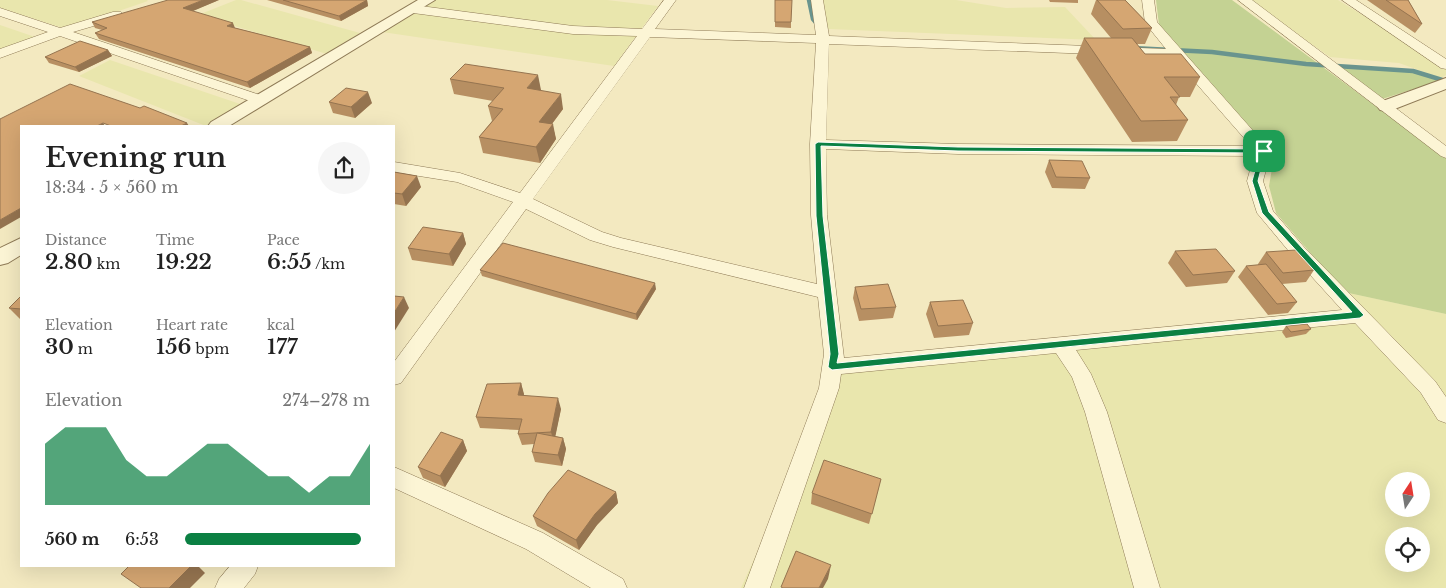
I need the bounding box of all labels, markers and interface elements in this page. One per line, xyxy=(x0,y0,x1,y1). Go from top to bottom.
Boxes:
pin xyxy=(1243,130,1285,172)
icon: arrive xyxy=(1250,137,1278,165)
text: Evening run xyxy=(45,140,226,175)
button: share xyxy=(318,142,370,194)
text: 18:34 · 5 × 560 m xyxy=(45,177,179,197)
text: Distance xyxy=(45,231,107,249)
text: Time xyxy=(156,231,195,249)
text: Pace xyxy=(267,231,300,249)
text: 2.80 xyxy=(45,249,93,275)
text: 19:22 xyxy=(156,249,212,275)
text: 6:55 xyxy=(267,249,312,275)
text: km xyxy=(93,255,120,273)
text: /km xyxy=(312,255,345,273)
text: Elevation xyxy=(45,316,113,334)
text: Heart rate xyxy=(156,316,228,334)
text: kcal xyxy=(267,316,295,334)
text: 30 xyxy=(45,334,74,360)
text: 156 xyxy=(156,334,191,360)
text: 177 xyxy=(267,334,298,360)
text: m xyxy=(74,340,93,358)
text: bpm xyxy=(191,340,229,358)
text: Elevation xyxy=(45,390,122,410)
text: 274–278 m xyxy=(282,390,370,410)
north arrow xyxy=(1385,472,1430,518)
map controls xyxy=(1385,472,1430,572)
button: locate xyxy=(1385,527,1430,572)
text: 560 m xyxy=(45,529,99,549)
text: 6:53 xyxy=(125,529,159,549)

